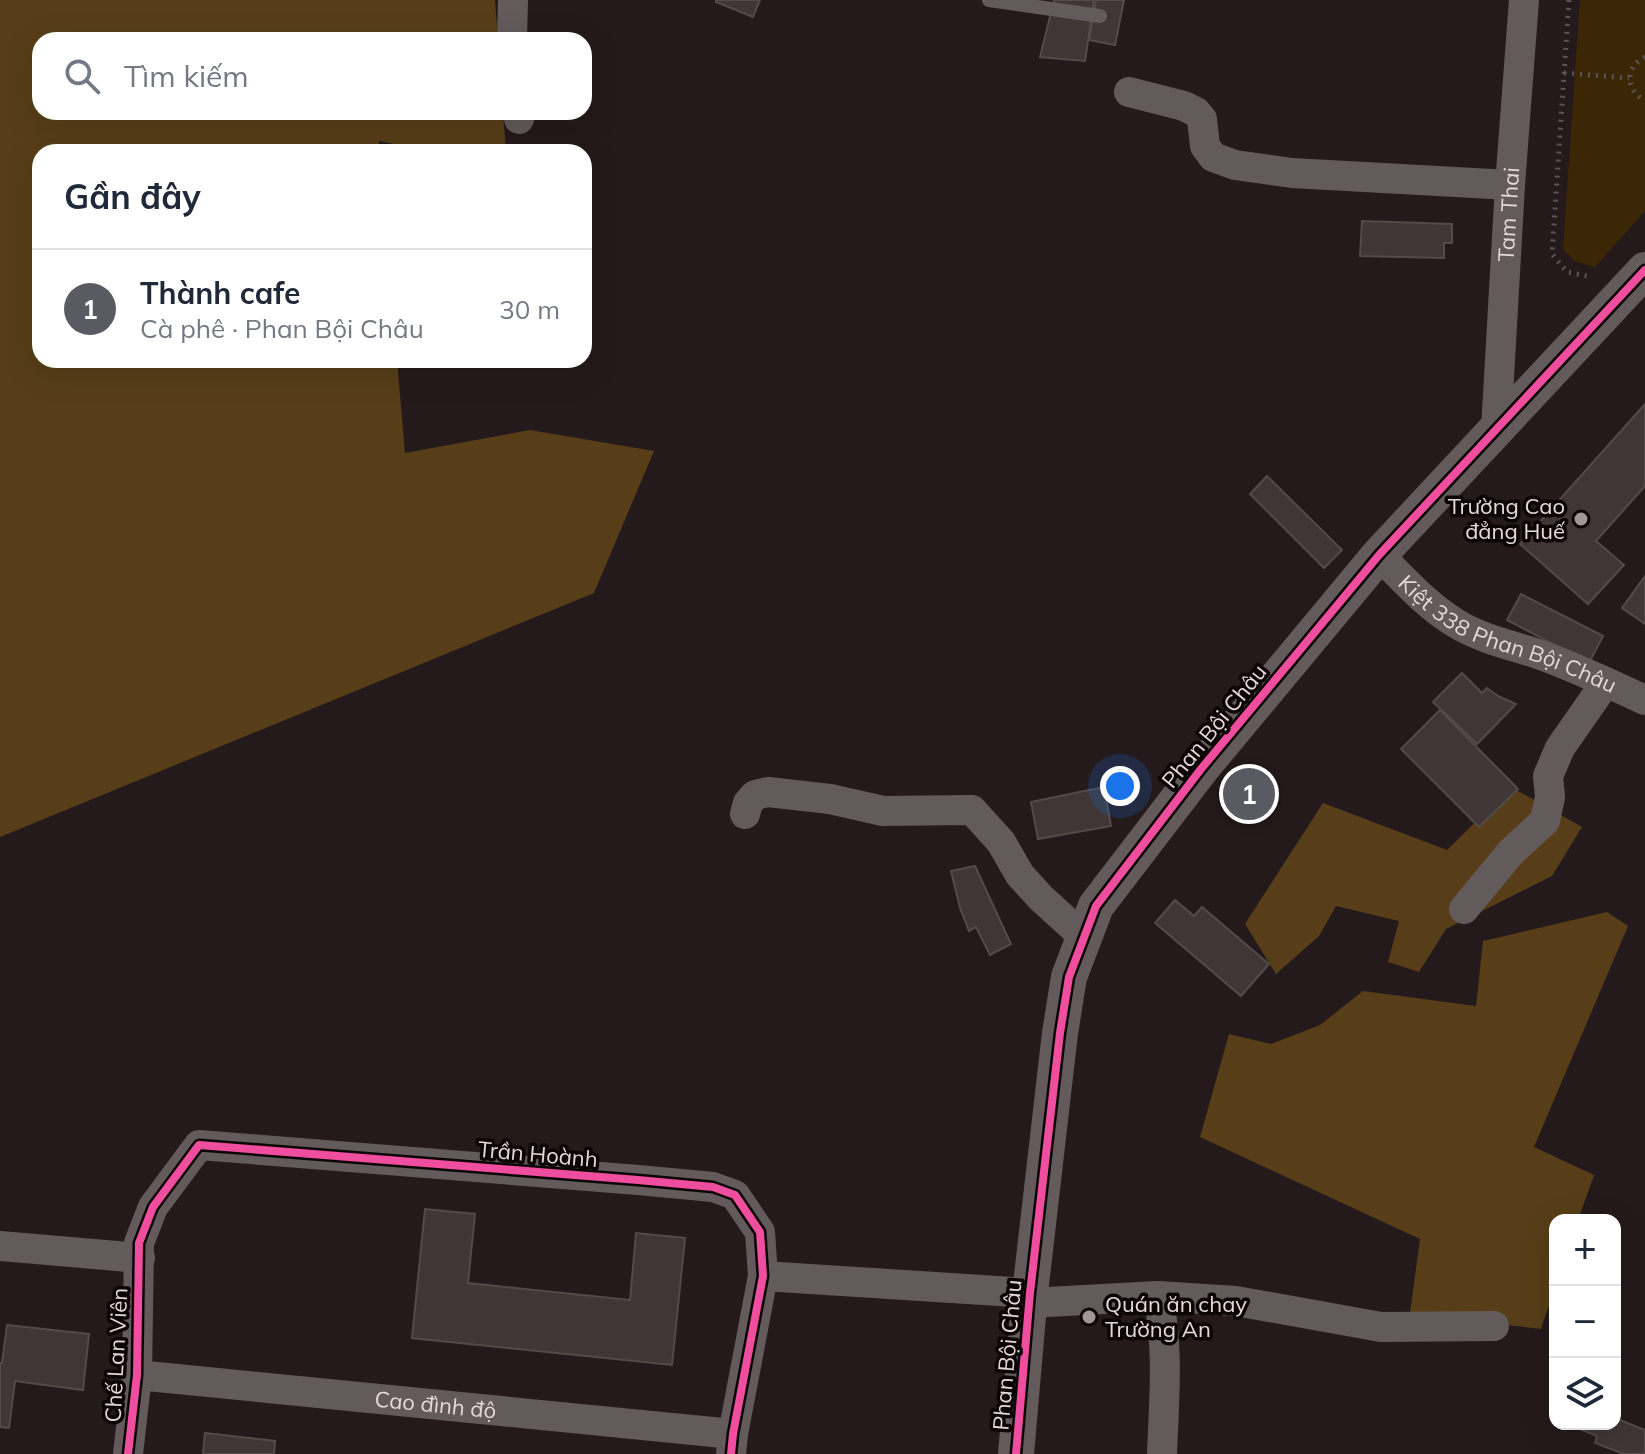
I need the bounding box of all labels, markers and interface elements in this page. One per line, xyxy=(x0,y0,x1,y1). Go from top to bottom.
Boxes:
search box xyxy=(32,32,592,120)
icon: search xyxy=(60,54,104,98)
text: Tìm kiếm xyxy=(124,57,249,95)
street label: Tam Thai xyxy=(1492,166,1525,262)
text: Gần đây xyxy=(64,175,201,218)
text: Thành cafe xyxy=(140,274,300,312)
text: 1 xyxy=(82,293,98,326)
text: 30 m xyxy=(499,293,560,326)
text: Cà phê · Phan Bội Châu xyxy=(140,312,424,345)
place label: Trường Cao đẳng Huế xyxy=(1448,492,1565,545)
marker: Trường Cao đẳng Huế xyxy=(1572,510,1590,528)
street label: Kiệt 338 Phan Bội Châu xyxy=(1393,569,1621,699)
street label: Phan Bội Châu xyxy=(1155,658,1273,794)
pin: 1 xyxy=(1223,764,1275,824)
your location xyxy=(1100,766,1140,806)
street label: Trần Hoành xyxy=(477,1135,599,1173)
map controls xyxy=(1549,1214,1621,1430)
button: + xyxy=(1549,1214,1621,1286)
street label: Phan Bội Châu xyxy=(986,1278,1028,1432)
button: − xyxy=(1549,1286,1621,1358)
street label: Chế Lan Viên xyxy=(98,1287,134,1423)
place label: Quán ăn chay Trường An xyxy=(1105,1290,1247,1343)
marker: Quán ăn chay Trường An xyxy=(1080,1308,1098,1326)
button: layers xyxy=(1549,1358,1621,1430)
street label: Cao đình độ xyxy=(373,1385,498,1424)

